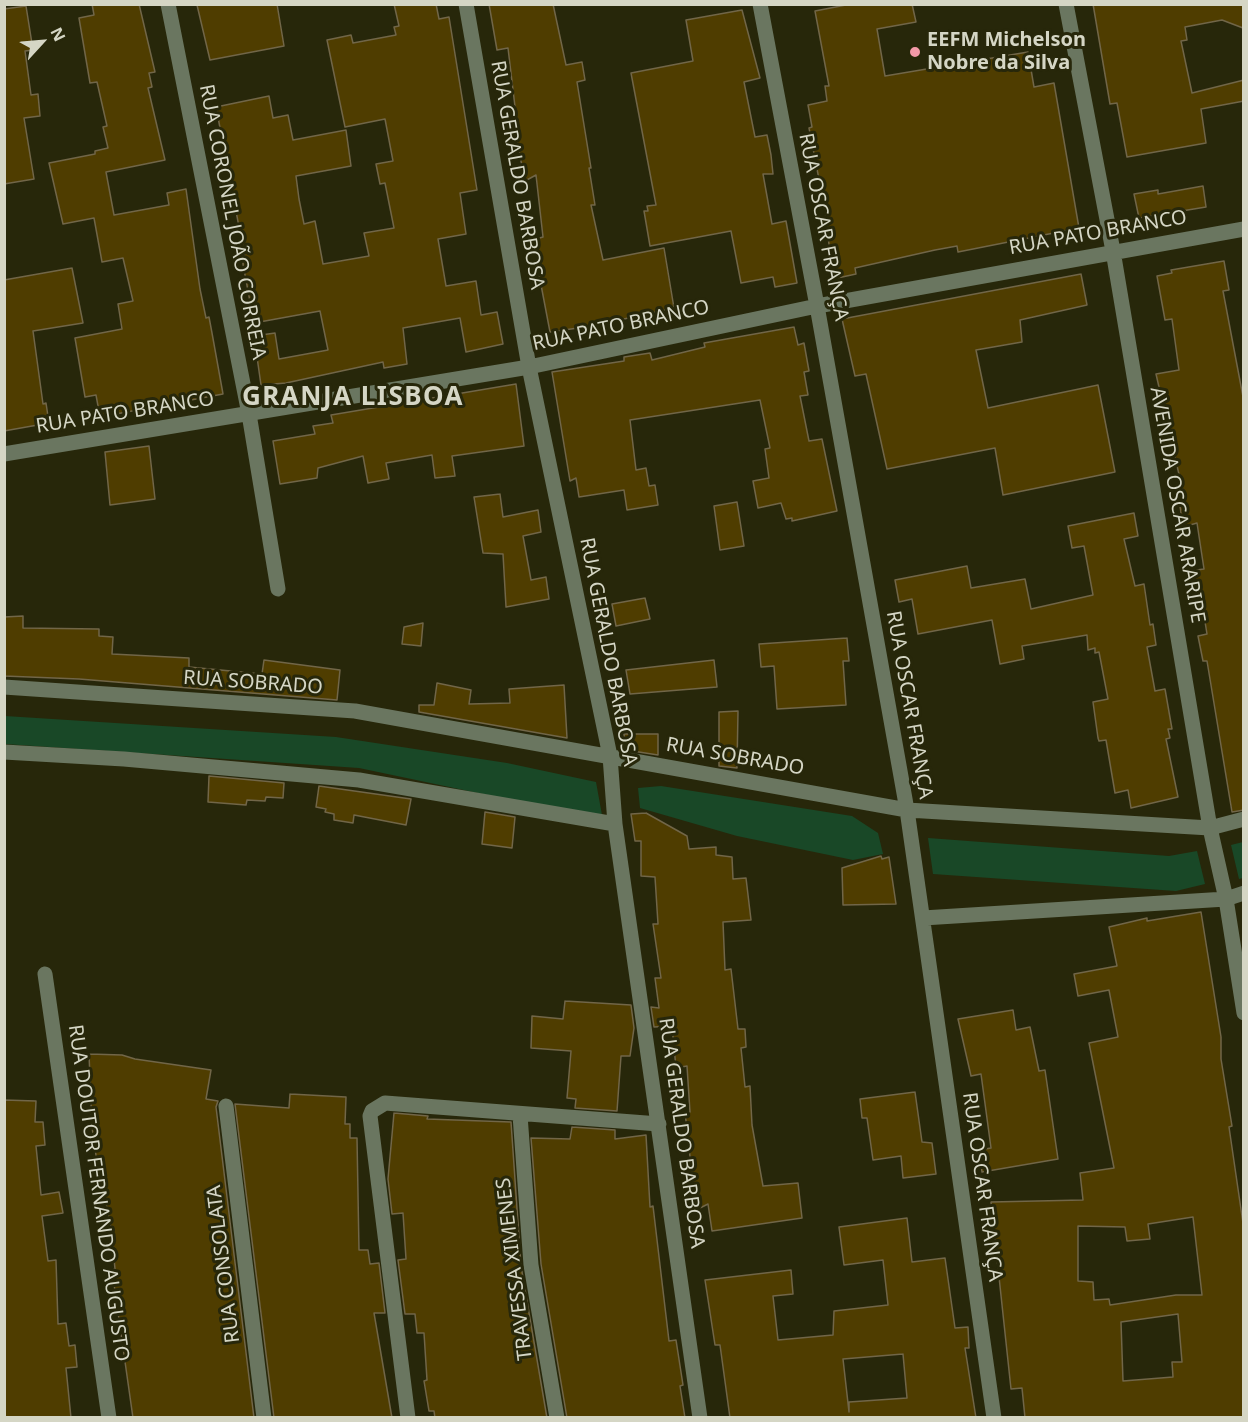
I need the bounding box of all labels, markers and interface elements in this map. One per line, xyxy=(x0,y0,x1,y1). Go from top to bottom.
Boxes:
north arrow xyxy=(12,12,72,72)
text: N xyxy=(45,23,71,45)
place label: EEFM Michelson Nobre da Silva xyxy=(927,28,1086,75)
marker: EEFM Michelson Nobre da Silva xyxy=(908,45,922,59)
street label: RUA GERALDO BARBOSA xyxy=(485,59,549,291)
street label: RUA CORONEL JOÃO CORREIA xyxy=(194,82,270,362)
street label: RUA OSCAR FRANÇA xyxy=(793,131,853,323)
street label: RUA PATO BRANCO xyxy=(1007,206,1189,260)
street label: RUA PATO BRANCO xyxy=(530,296,712,356)
district label: GRANJA LISBOA xyxy=(242,382,464,414)
street label: AVENIDA OSCAR ARARIPE xyxy=(1144,385,1210,625)
street label: RUA PATO BRANCO xyxy=(34,387,216,439)
street label: RUA GERALDO BARBOSA xyxy=(574,536,642,768)
street label: RUA OSCAR FRANÇA xyxy=(881,609,937,801)
street label: RUA SOBRADO xyxy=(182,666,324,700)
street label: RUA SOBRADO xyxy=(664,733,806,781)
street label: RUA GERALDO BARBOSA xyxy=(653,1016,709,1250)
street label: RUA DOUTOR FERNANDO AUGUSTO xyxy=(62,1023,134,1363)
street label: RUA OSCAR FRANÇA xyxy=(957,1091,1007,1283)
street label: TRAVESSA XIMENES xyxy=(492,1176,538,1362)
street label: RUA CONSOLATA xyxy=(202,1184,246,1344)

